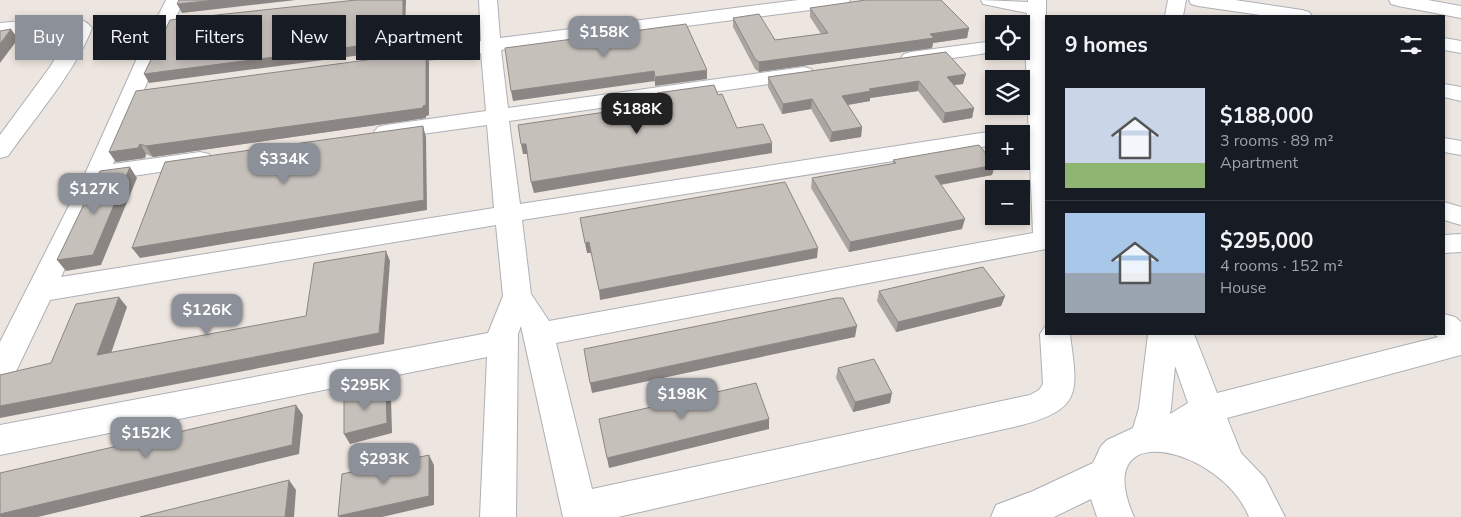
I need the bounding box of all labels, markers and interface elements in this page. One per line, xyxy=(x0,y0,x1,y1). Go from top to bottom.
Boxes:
chip: Buy xyxy=(15,15,83,60)
chip: Rent xyxy=(93,15,166,60)
chip: Filters xyxy=(176,15,262,60)
chip: New xyxy=(272,15,346,60)
chip: Apartment xyxy=(356,15,480,60)
pin: $158K xyxy=(569,15,639,58)
map controls xyxy=(985,15,1030,225)
button: locate xyxy=(985,15,1030,60)
text: $158K xyxy=(579,21,629,43)
text: 9 homes xyxy=(1065,31,1148,59)
icon: filters xyxy=(1397,31,1425,59)
button: layers xyxy=(985,70,1030,115)
pin: $188K xyxy=(602,92,672,135)
text: $188K xyxy=(612,98,662,120)
text: $188,000 xyxy=(1220,102,1313,130)
icon: home xyxy=(1105,108,1165,168)
button: + xyxy=(985,125,1030,170)
text: 3 rooms · 89 m² xyxy=(1220,130,1333,152)
pin: $334K xyxy=(249,142,319,185)
text: $334K xyxy=(259,148,309,170)
text: Apartment xyxy=(1220,152,1298,174)
pin: $127K xyxy=(59,172,129,215)
text: $127K xyxy=(69,178,119,200)
button: − xyxy=(985,180,1030,225)
text: $295,000 xyxy=(1220,227,1313,255)
icon: home xyxy=(1105,233,1165,293)
text: 4 rooms · 152 m² xyxy=(1220,255,1343,277)
text: House xyxy=(1220,277,1266,299)
pin: $126K xyxy=(172,294,242,336)
text: $126K xyxy=(182,299,232,321)
pin: $295K xyxy=(330,368,400,411)
text: $295K xyxy=(340,374,390,396)
pin: $198K xyxy=(647,378,717,420)
text: $198K xyxy=(657,383,707,405)
pin: $152K xyxy=(111,416,181,459)
text: $152K xyxy=(121,422,171,444)
pin: $293K xyxy=(349,442,419,485)
text: $293K xyxy=(359,448,409,470)

